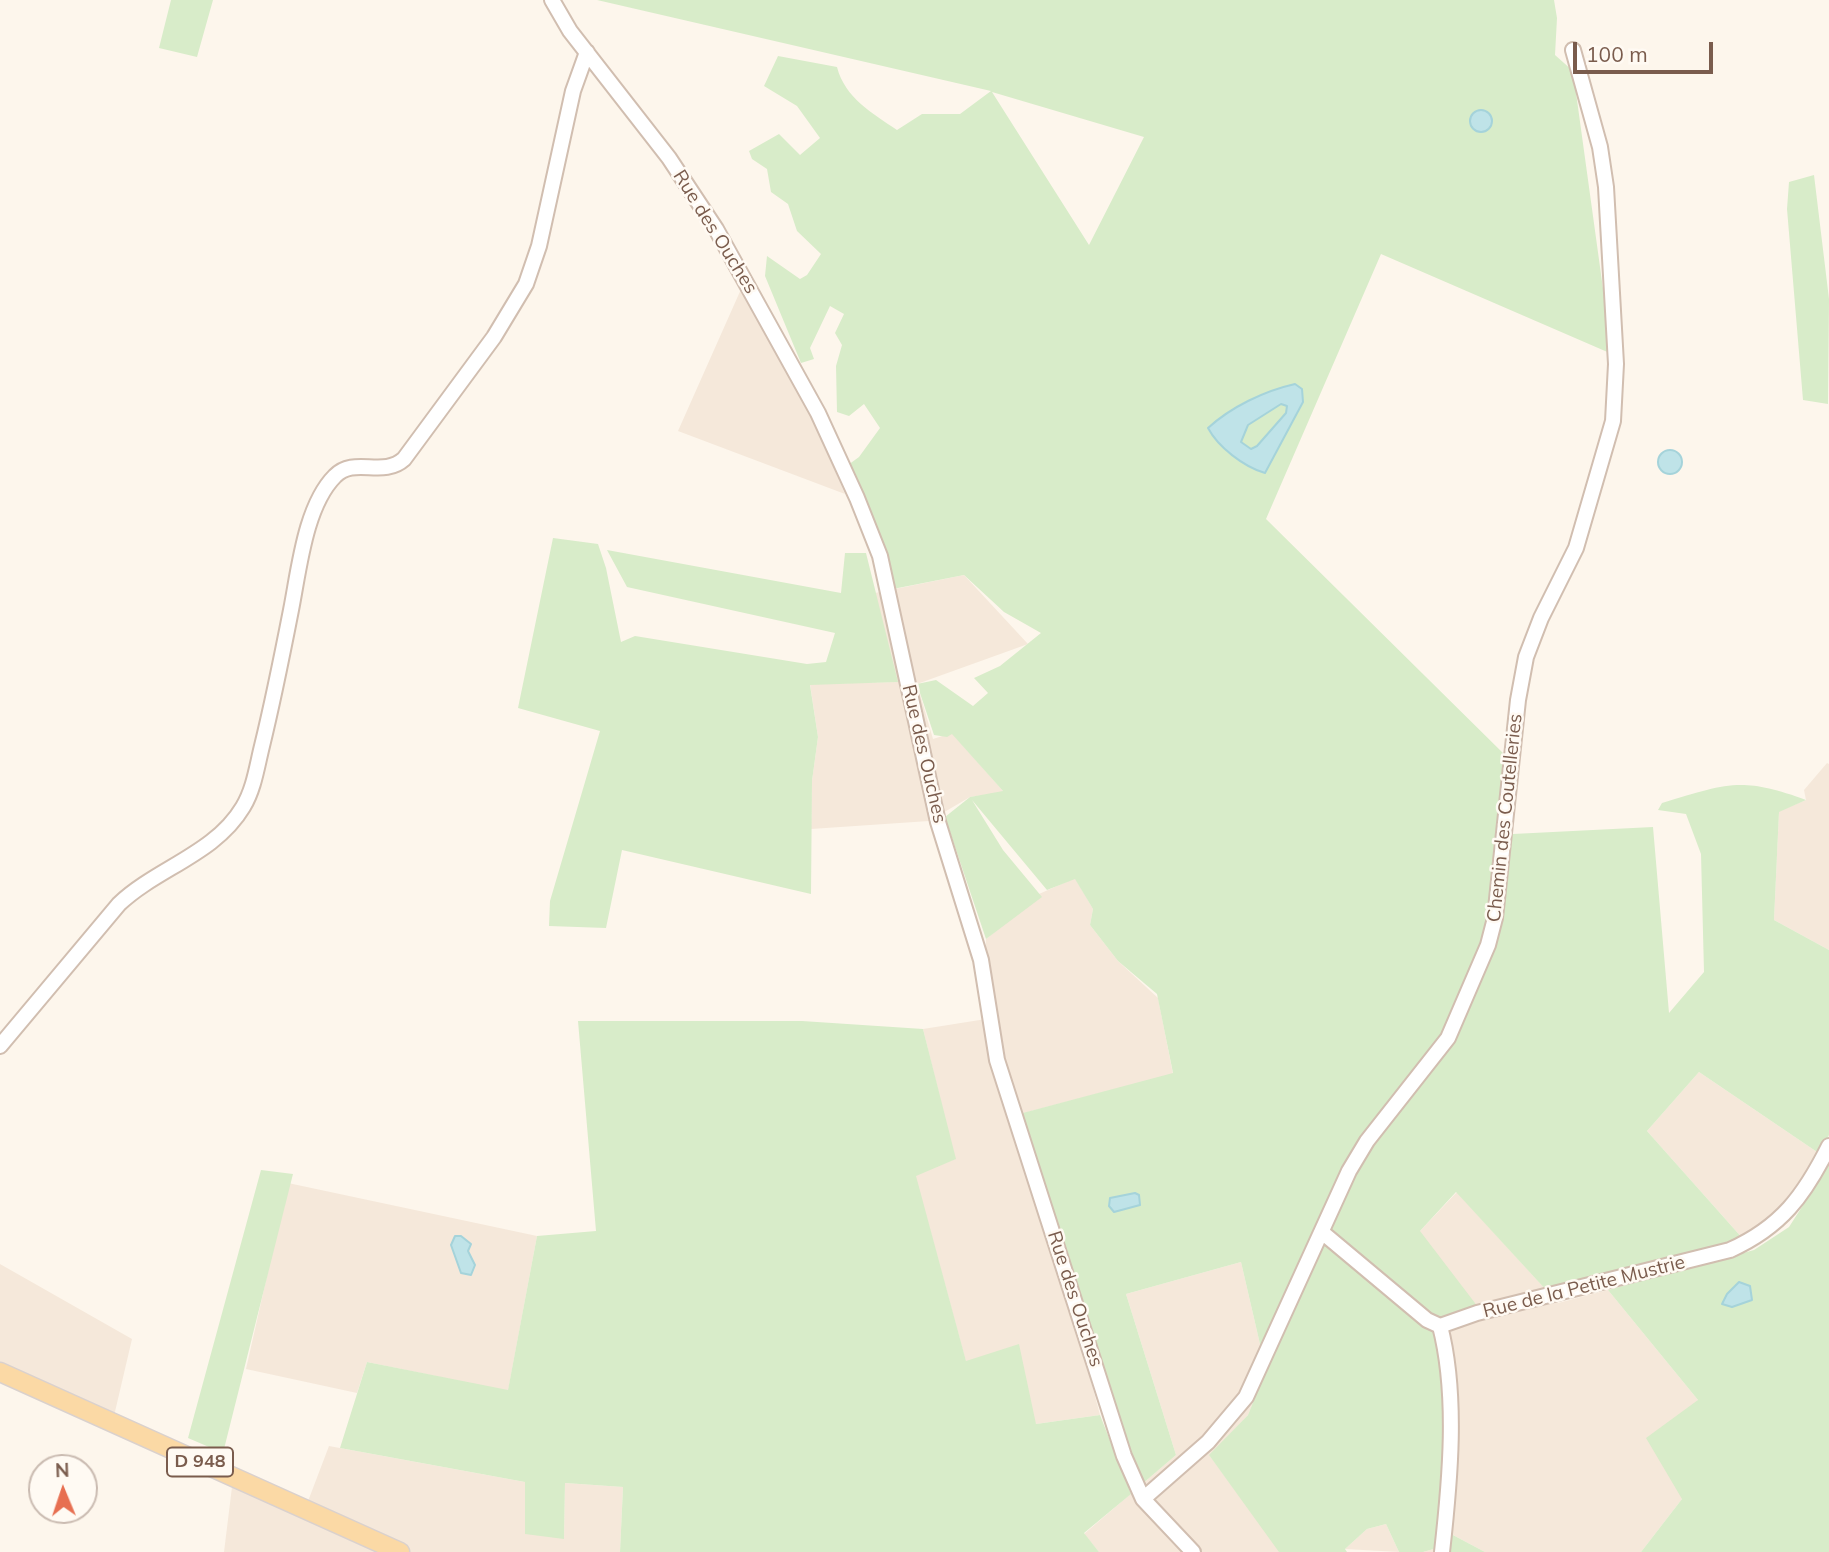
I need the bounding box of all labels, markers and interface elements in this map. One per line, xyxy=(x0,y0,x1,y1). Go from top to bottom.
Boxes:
scale bar xyxy=(1577,28,1717,72)
text: 100 m xyxy=(1586,41,1648,67)
street label: Rue des Ouches xyxy=(668,166,762,298)
street label: Rue des Ouches xyxy=(897,683,951,825)
street label: Chemin des Coutelleries xyxy=(1483,713,1527,923)
street label: Rue des Ouches xyxy=(1042,1228,1108,1370)
street label: Rue de la Petite Mustrie xyxy=(1481,1251,1687,1323)
road number: D 948 xyxy=(167,1448,233,1476)
north arrow xyxy=(28,1454,98,1524)
text: N xyxy=(55,1458,70,1482)

